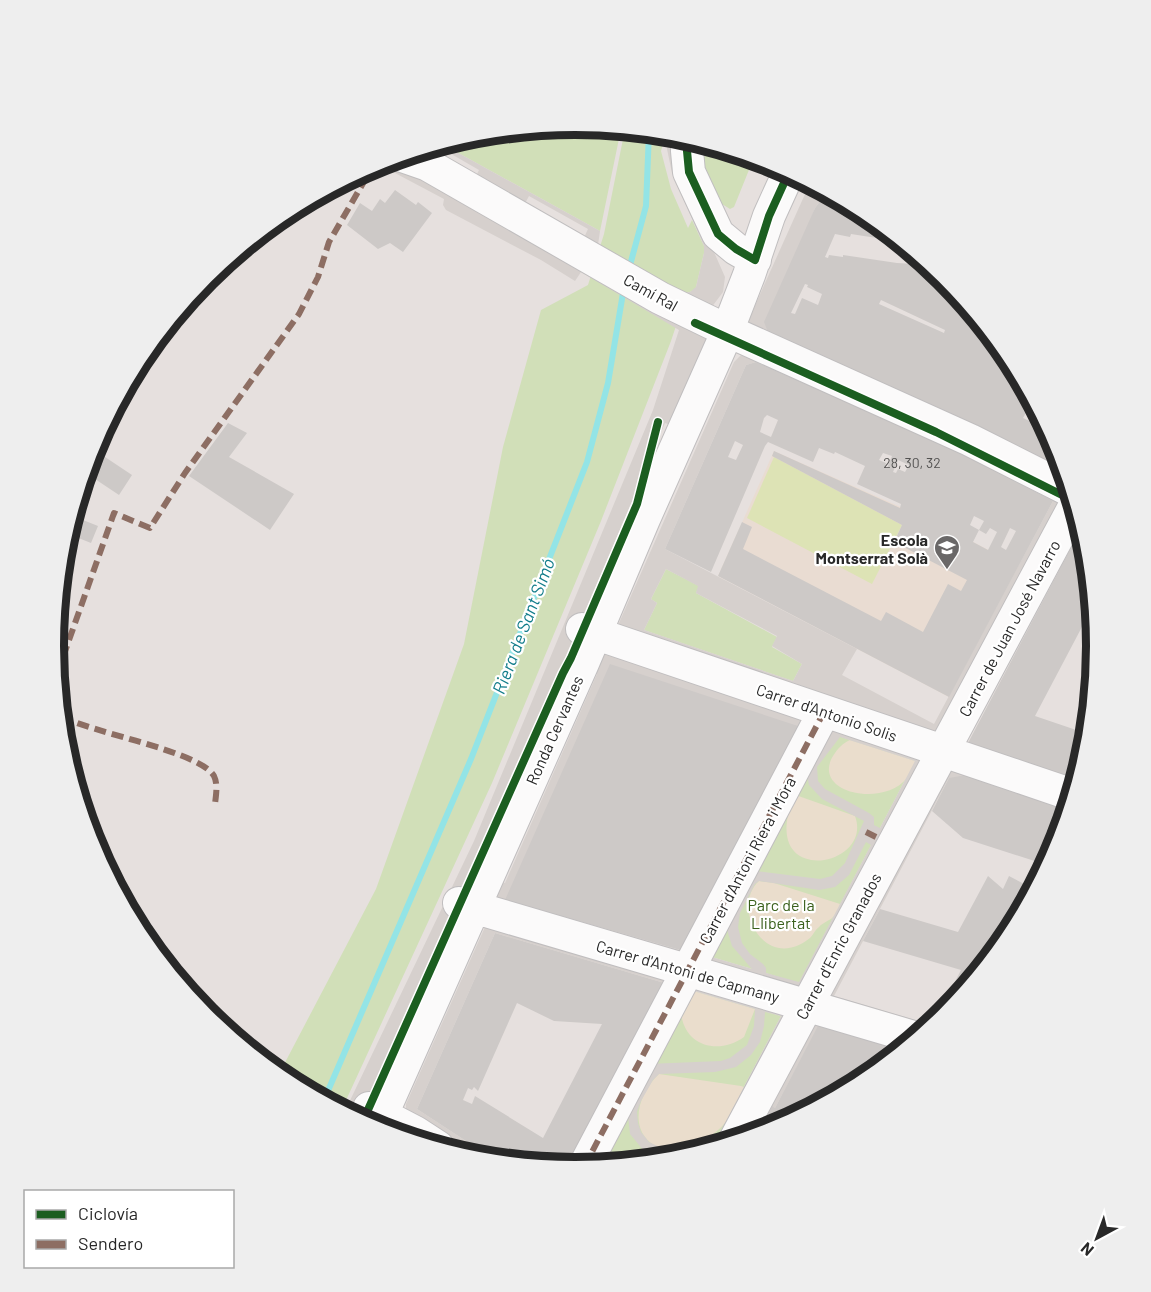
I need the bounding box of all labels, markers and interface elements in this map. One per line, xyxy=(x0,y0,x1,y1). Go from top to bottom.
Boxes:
street label: Camí Ral xyxy=(620,269,682,315)
house number: 28, 30, 32 xyxy=(883,454,941,471)
place label: Escola Montserrat Solà xyxy=(816,530,928,567)
school or university icon: Escola Montserrat Solà xyxy=(932,533,962,571)
street label: Carrer de Juan José Navarro xyxy=(954,536,1064,720)
water label: Riera de Sant Simó xyxy=(487,555,559,697)
street label: Ronda Cervantes xyxy=(521,672,587,788)
street label: Carrer d'Antonio Solis xyxy=(754,679,900,745)
street label: Carrer d'Antoni Riera i Mora xyxy=(695,773,799,947)
street label: Carrer d'Enric Granados xyxy=(791,869,885,1023)
park label: Parc de la Llibertat xyxy=(747,895,815,932)
street label: Carrer d'Antoni de Capmany xyxy=(594,936,782,1006)
legend xyxy=(24,1190,234,1268)
text: Ciclovía xyxy=(78,1202,138,1224)
north arrow xyxy=(1067,1208,1127,1268)
text: Sendero xyxy=(78,1232,143,1254)
text: N xyxy=(1077,1239,1097,1260)

